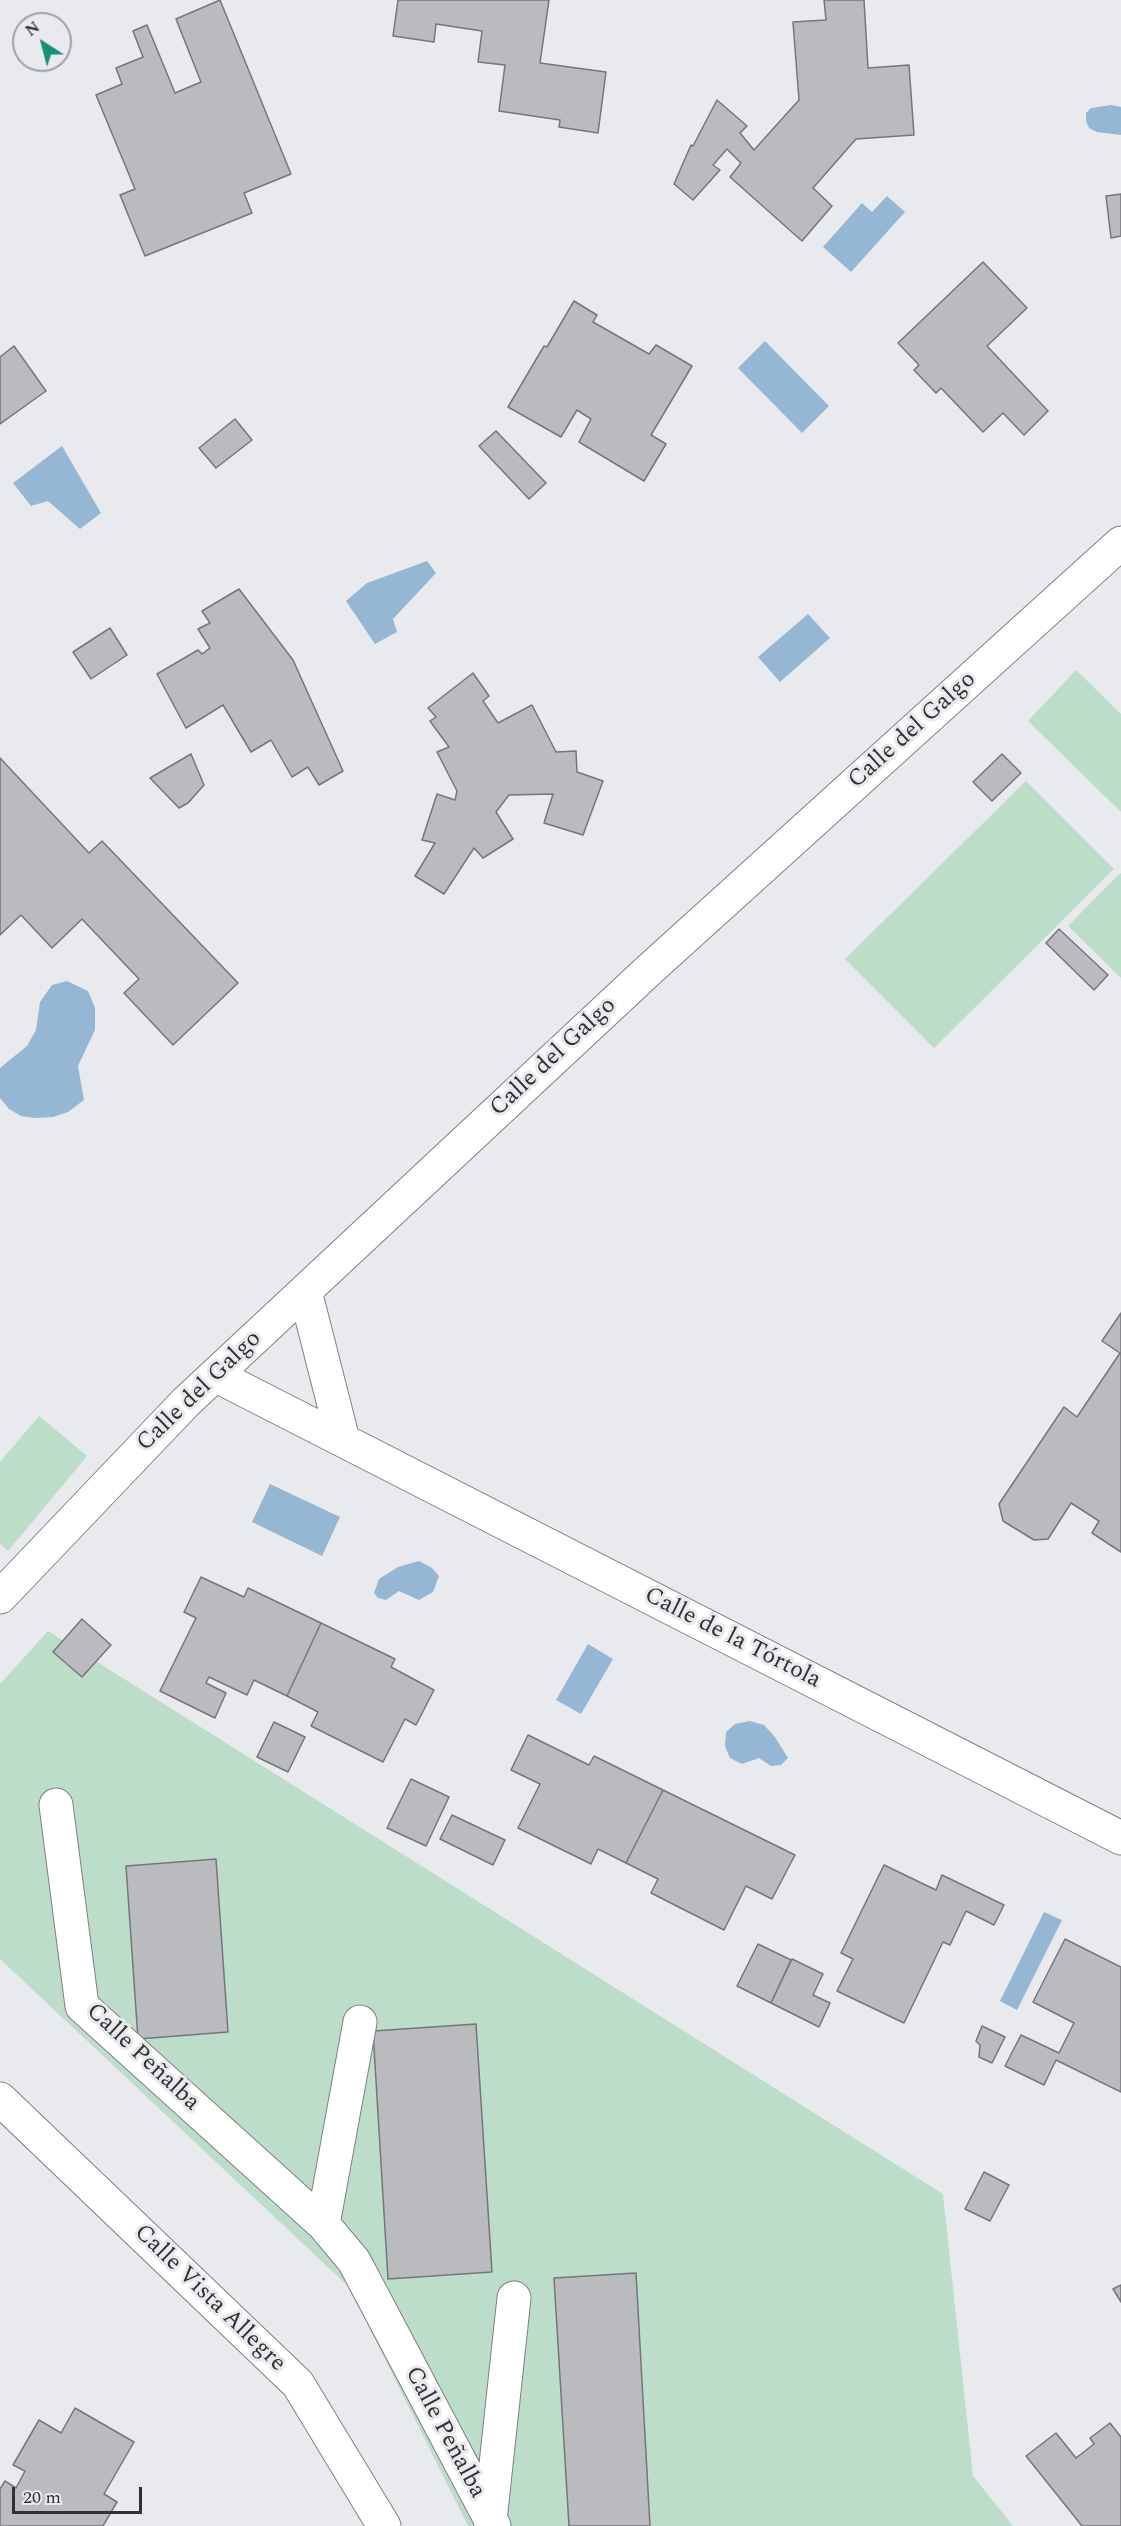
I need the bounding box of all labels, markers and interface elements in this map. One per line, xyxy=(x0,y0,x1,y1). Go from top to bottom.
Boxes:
north arrow xyxy=(12,12,72,72)
text: N xyxy=(20,16,45,43)
street label: Calle del Galgo xyxy=(843,666,983,796)
street label: Calle del Galgo xyxy=(485,992,623,1124)
street label: Calle del Galgo xyxy=(132,1325,268,1459)
street label: Calle de la Tórtola xyxy=(639,1582,825,1696)
street label: Calle Peñalba xyxy=(79,1998,205,2118)
street label: Calle Vista Allegre xyxy=(127,2219,291,2379)
street label: Calle Peñalba xyxy=(397,2362,491,2504)
scale bar xyxy=(15,2475,146,2513)
text: 20 m xyxy=(23,2484,61,2511)

